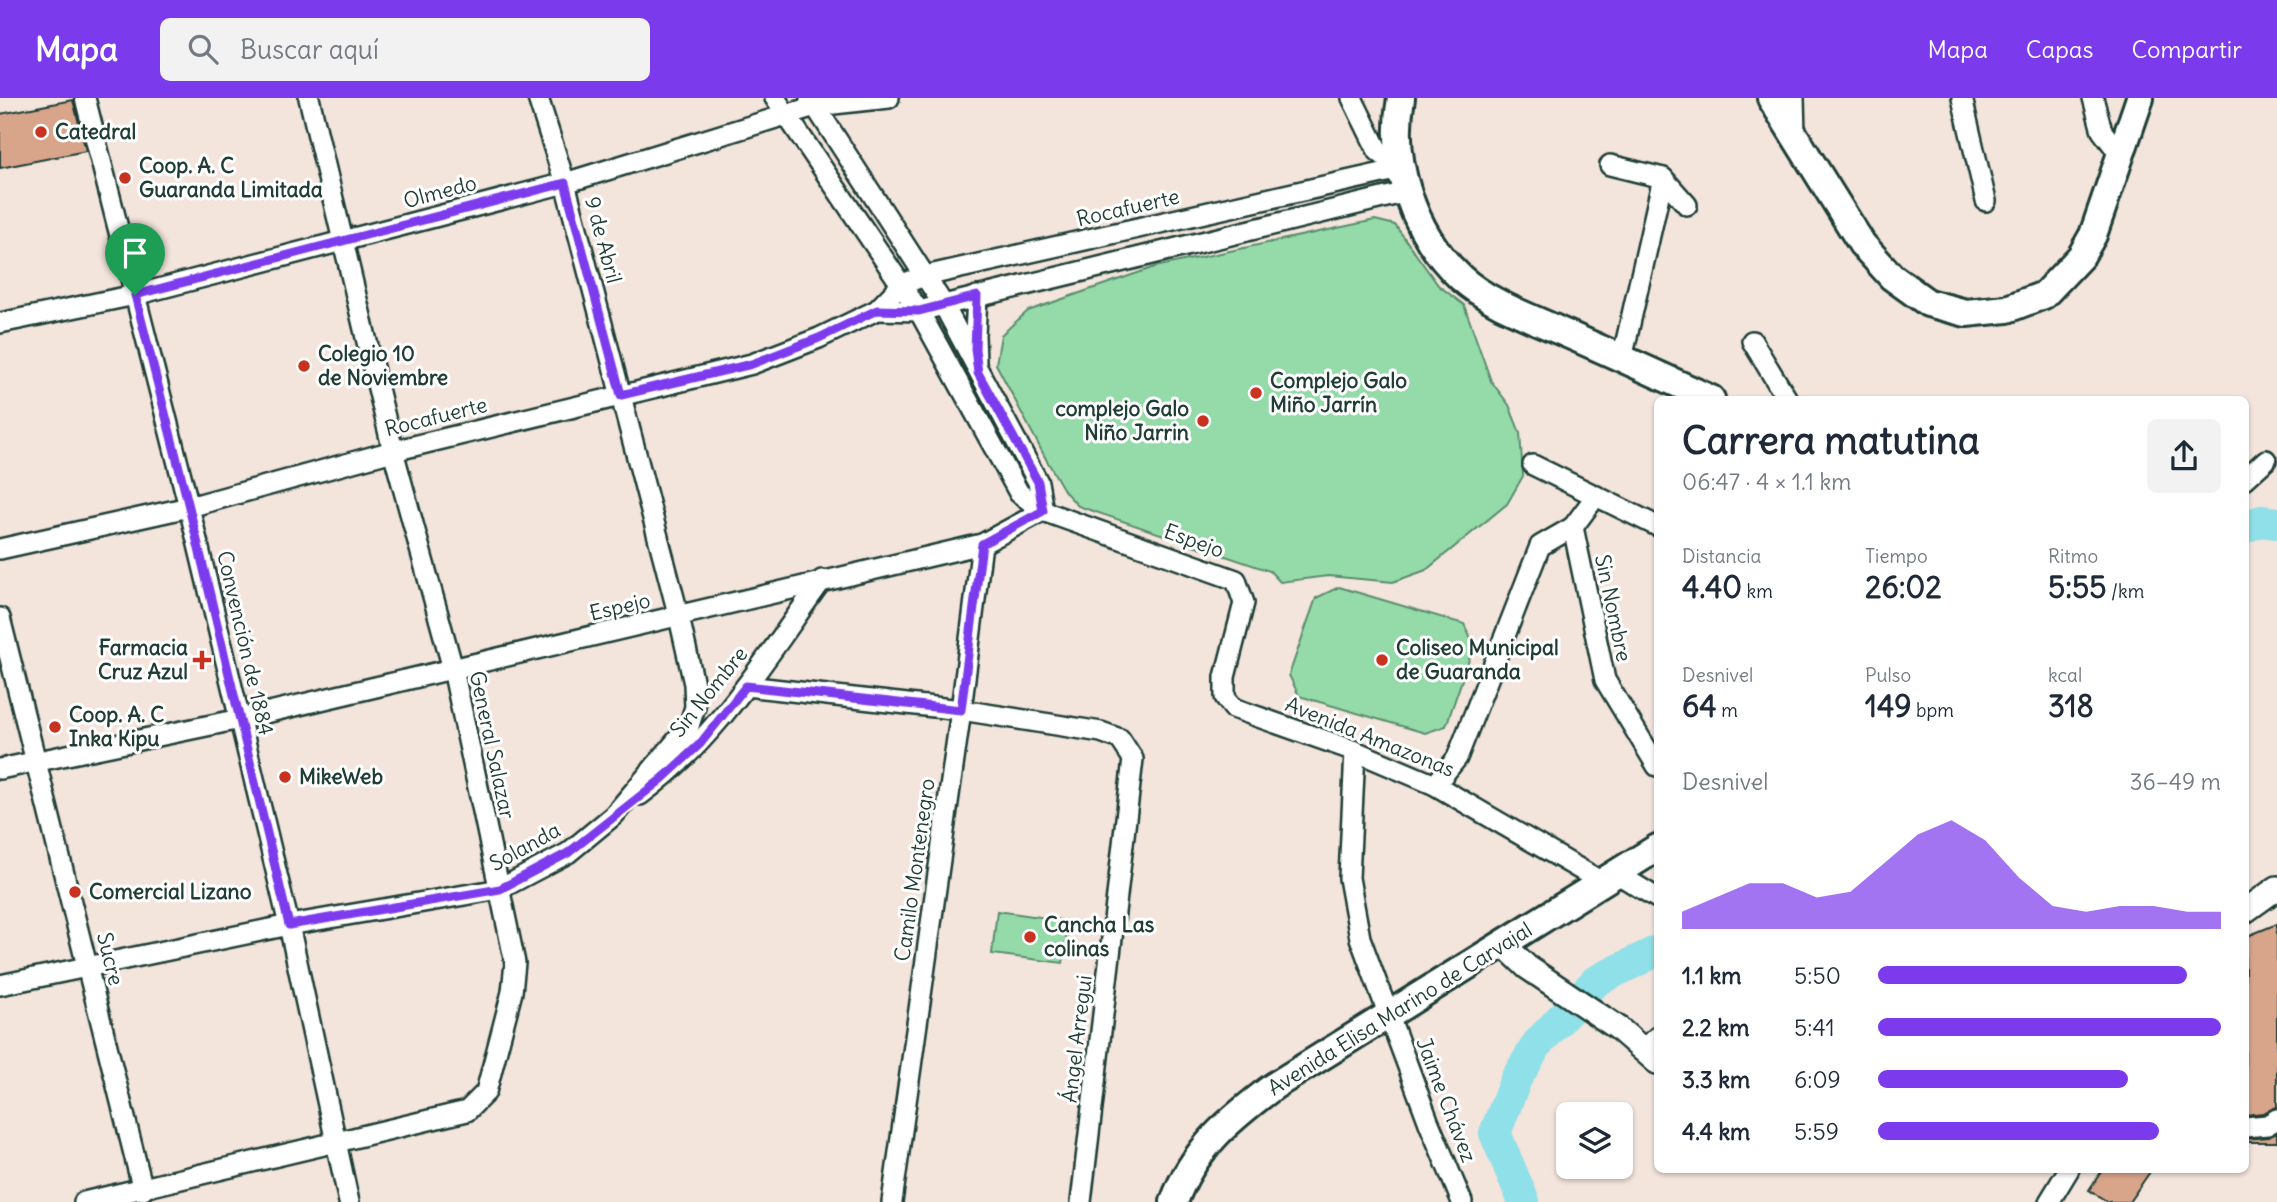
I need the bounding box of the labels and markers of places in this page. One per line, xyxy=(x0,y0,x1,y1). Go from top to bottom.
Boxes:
place label: Catedral xyxy=(55,118,136,145)
marker: Catedral xyxy=(33,124,49,140)
place label: Coop. A. C Guaranda Limitada xyxy=(139,152,323,203)
marker: Coop. A. C Guaranda Limitada xyxy=(117,170,133,186)
pin xyxy=(105,223,165,295)
place label: Colegio 10 de Noviembre xyxy=(318,340,448,391)
marker: Colegio 10 de Noviembre xyxy=(296,358,312,374)
place label: Complejo Galo Miño Jarrín xyxy=(1270,367,1407,418)
marker: Complejo Galo Miño Jarrín xyxy=(1248,385,1264,401)
place label: complejo Galo Niño Jarrin xyxy=(1055,395,1189,446)
marker: complejo Galo Niño Jarrin xyxy=(1195,413,1211,429)
place label: Farmacia Cruz Azul xyxy=(98,634,188,685)
place label: Coliseo Municipal de Guaranda xyxy=(1396,634,1559,685)
marker: Farmacia Cruz Azul xyxy=(194,652,210,668)
marker: Coliseo Municipal de Guaranda xyxy=(1374,652,1390,668)
place label: Coop. A. C Inka Kipu xyxy=(69,701,164,752)
marker: Coop. A. C Inka Kipu xyxy=(47,719,63,735)
place label: MikeWeb xyxy=(299,763,383,790)
marker: MikeWeb xyxy=(277,769,293,785)
place label: Comercial Lizano xyxy=(89,878,252,905)
marker: Comercial Lizano xyxy=(67,884,83,900)
place label: Cancha Las colinas xyxy=(1044,911,1155,962)
marker: Cancha Las colinas xyxy=(1022,929,1038,945)

